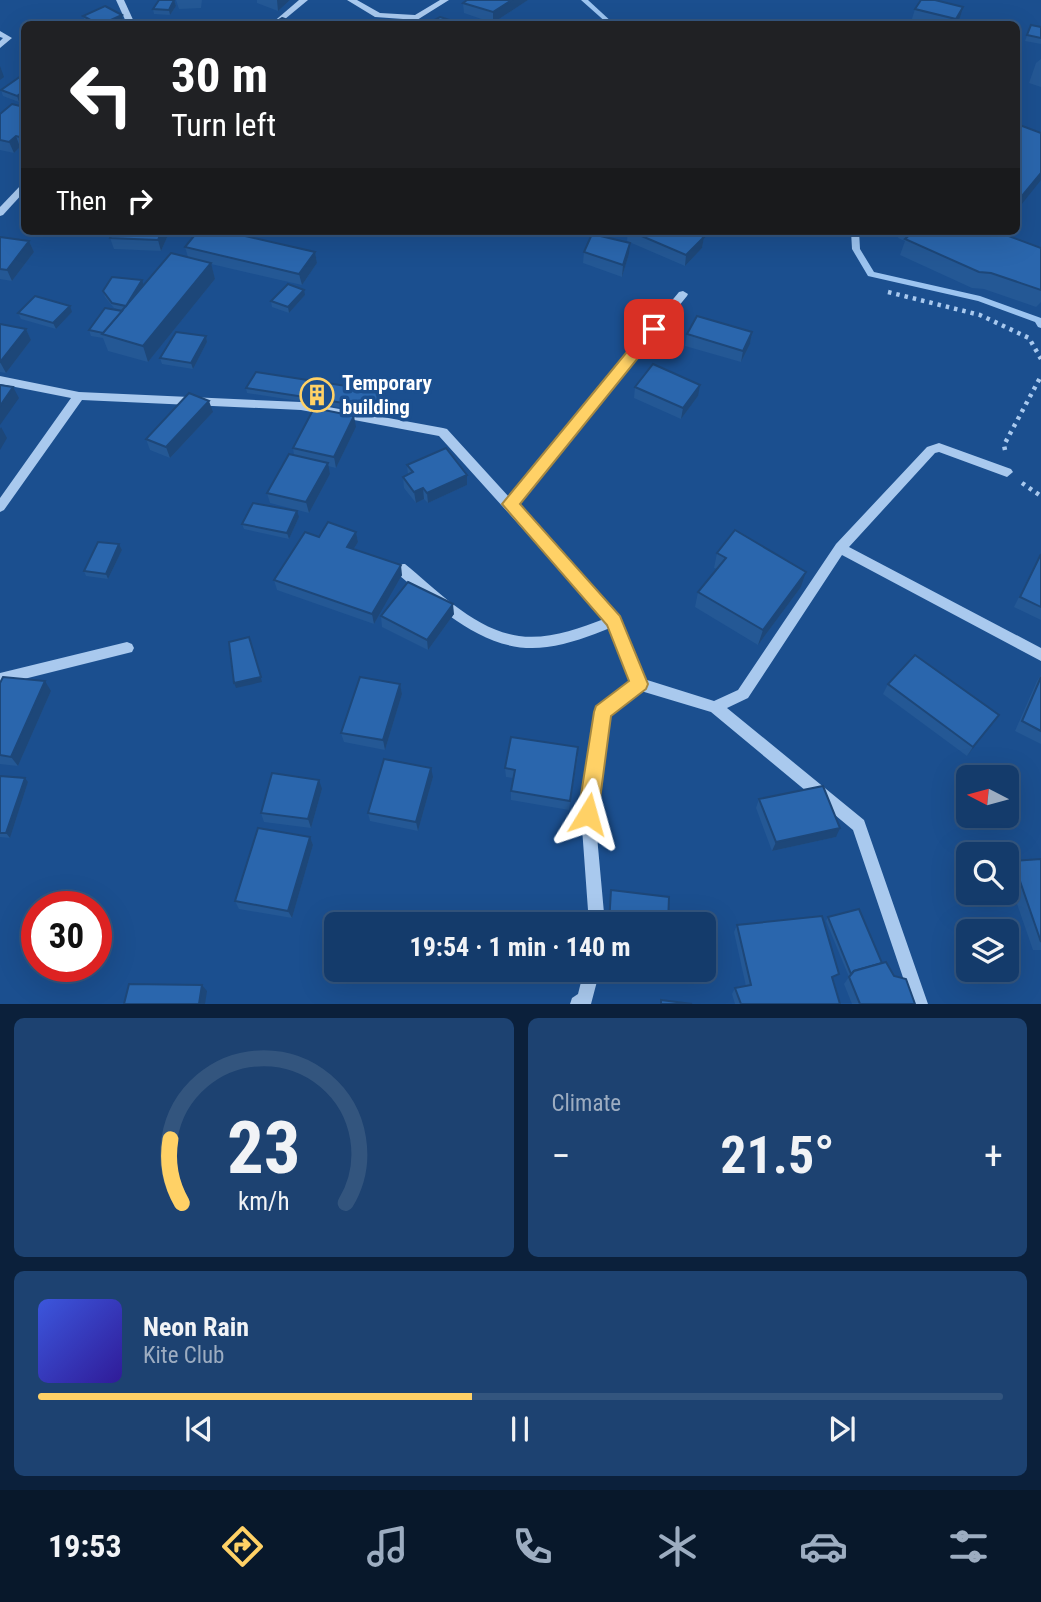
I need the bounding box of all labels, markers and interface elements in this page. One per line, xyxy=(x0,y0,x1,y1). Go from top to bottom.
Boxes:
text: 30 m xyxy=(171,47,268,104)
icon: left xyxy=(56,49,147,140)
text: Turn left xyxy=(171,106,276,144)
icon: right xyxy=(121,182,159,220)
text: Then xyxy=(56,186,107,216)
pin xyxy=(624,299,684,359)
icon: arrive xyxy=(635,310,673,348)
place label: Temporary building xyxy=(342,371,433,419)
building icon: Temporary building xyxy=(298,376,336,414)
north arrow xyxy=(956,765,1018,828)
map controls xyxy=(956,765,1019,982)
position arrow xyxy=(551,777,625,851)
button: search xyxy=(956,842,1019,905)
speed limit sign: 30 xyxy=(21,891,112,982)
button: layers xyxy=(956,919,1019,982)
text: 19:54 · 1 min · 140 m xyxy=(410,932,630,962)
text: Climate xyxy=(552,1090,621,1117)
text: 23 xyxy=(227,1106,301,1192)
text: 21.5° xyxy=(720,1125,834,1186)
text: − xyxy=(552,1134,571,1178)
text: + xyxy=(984,1134,1003,1178)
text: km/h xyxy=(238,1187,289,1216)
text: Neon Rain xyxy=(143,1312,249,1342)
text: Kite Club xyxy=(143,1342,224,1369)
icon: previous xyxy=(180,1410,218,1448)
icon: pause xyxy=(501,1410,539,1448)
icon: next xyxy=(823,1410,861,1448)
icon: directions xyxy=(218,1522,267,1571)
icon: music xyxy=(363,1522,412,1571)
icon: phone xyxy=(508,1522,557,1571)
icon: climate xyxy=(653,1522,702,1571)
icon: car xyxy=(799,1522,848,1571)
icon: filters xyxy=(944,1522,993,1571)
text: 19:53 xyxy=(48,1527,122,1565)

